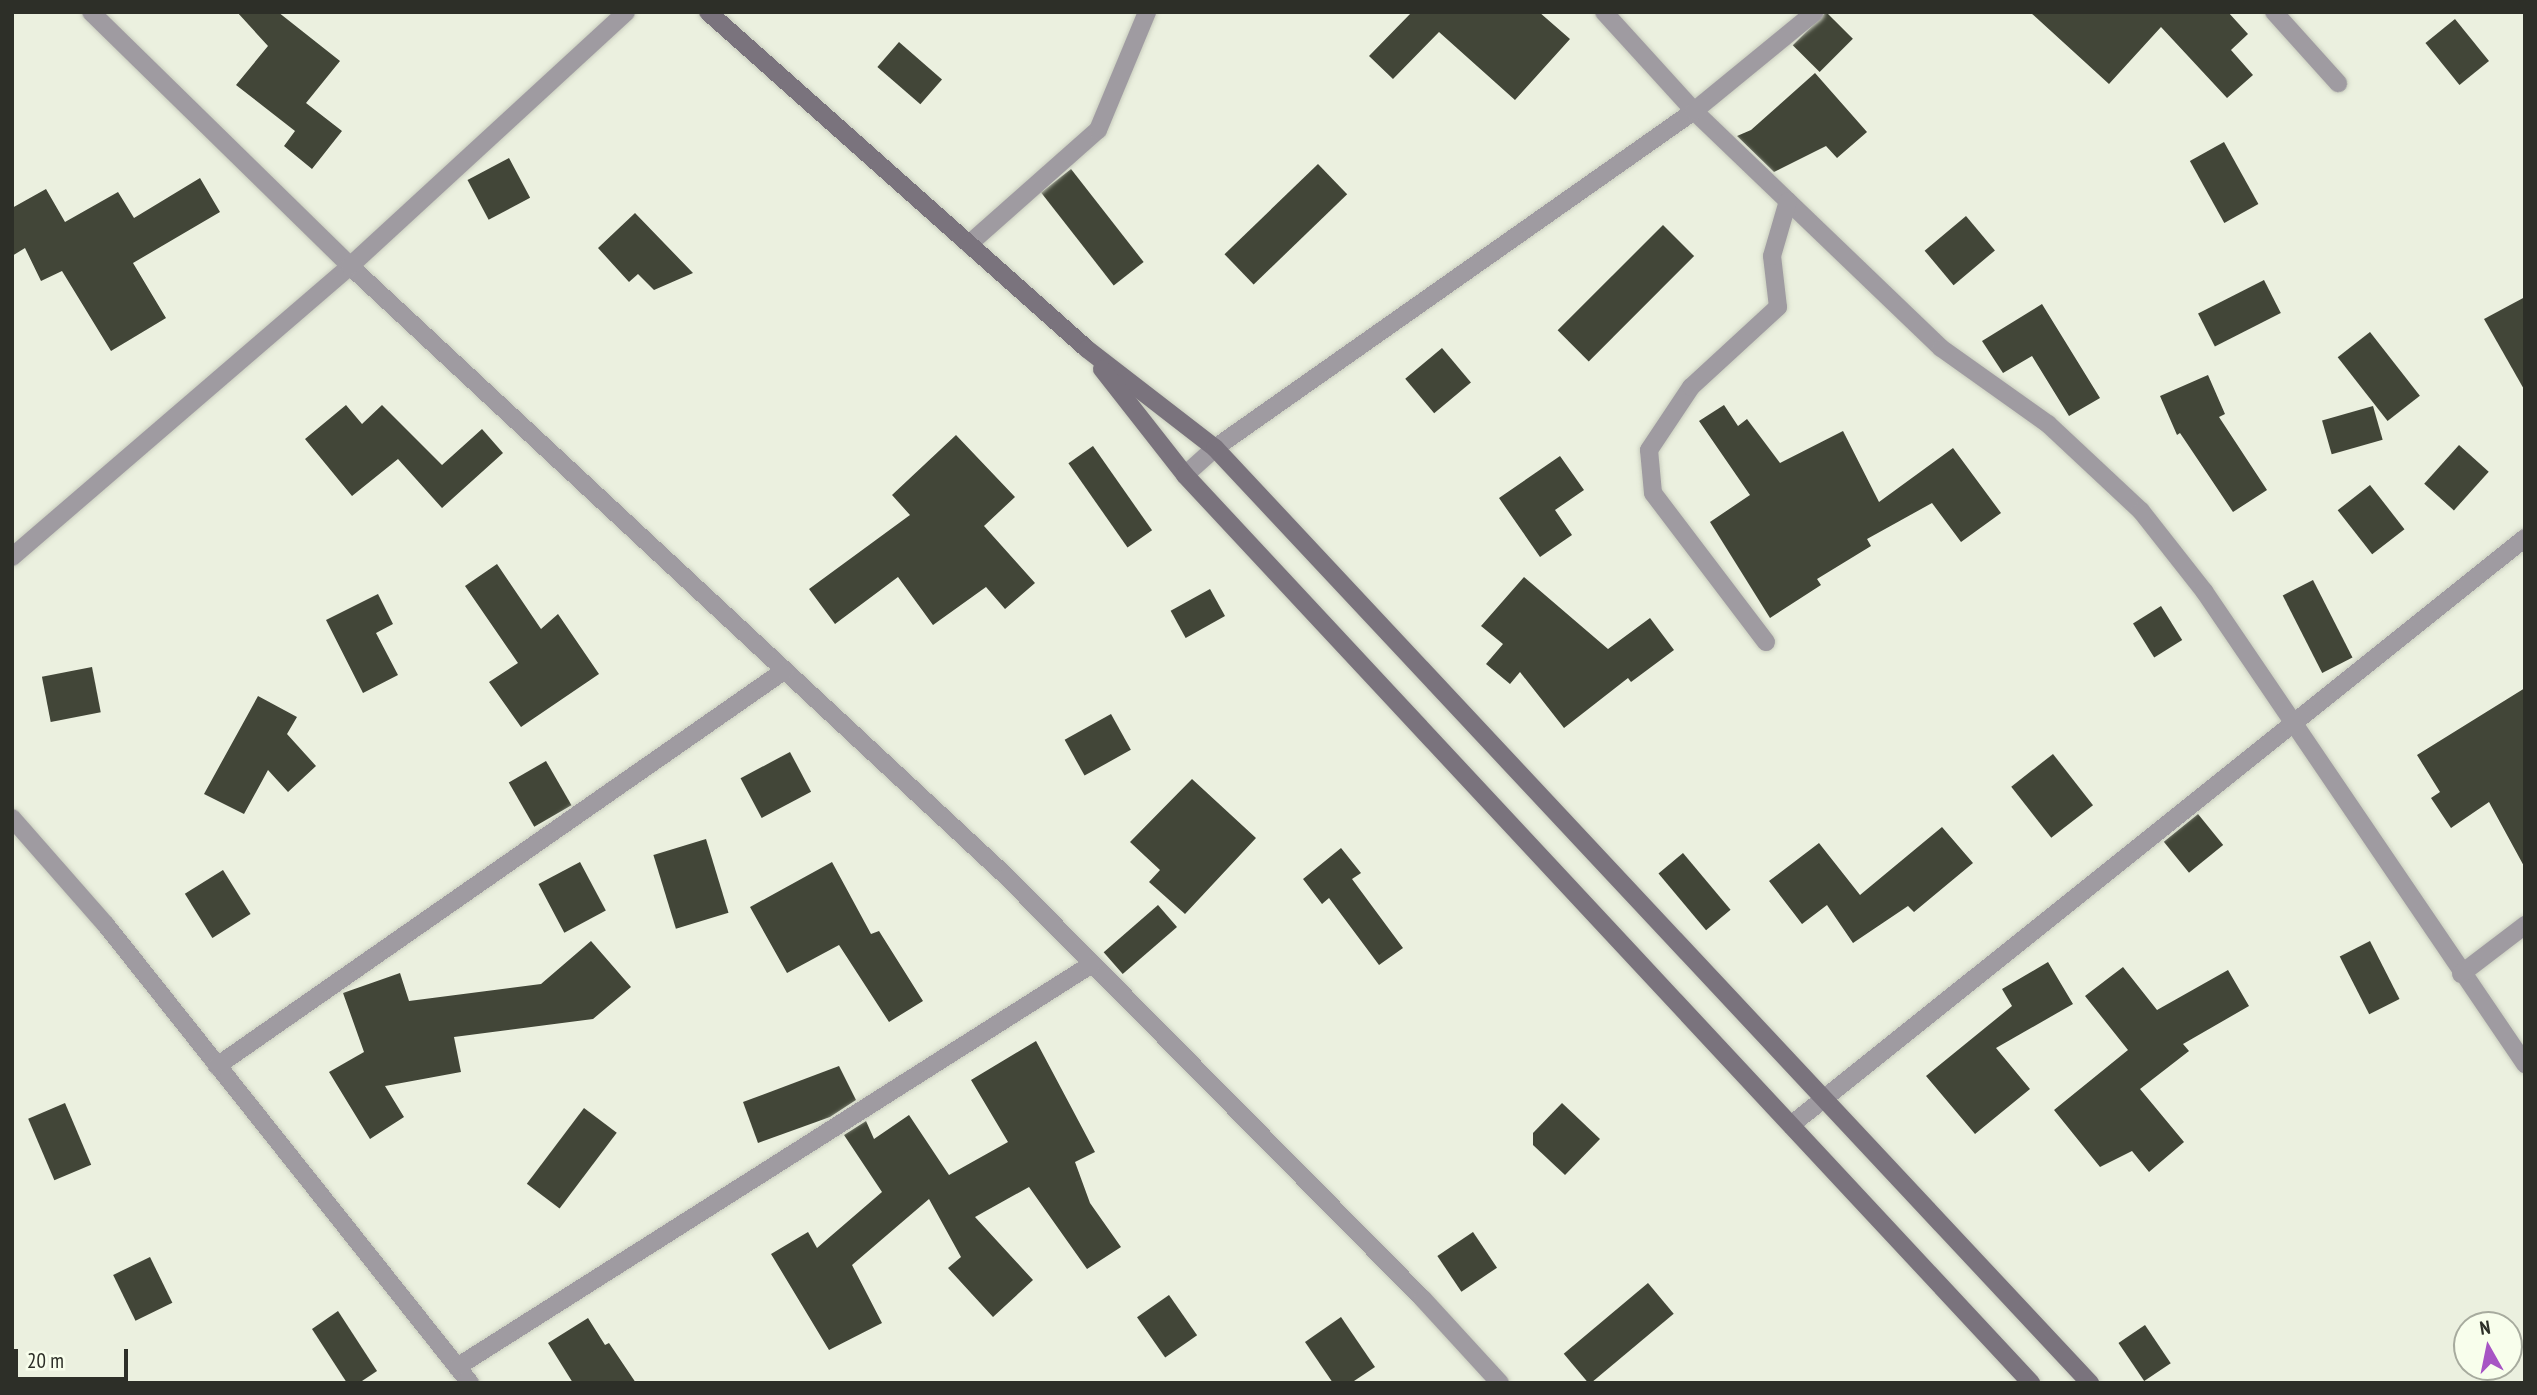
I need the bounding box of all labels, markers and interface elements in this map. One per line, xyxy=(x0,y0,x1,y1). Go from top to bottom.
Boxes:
north arrow xyxy=(2453,1311,2523,1381)
text: N xyxy=(2478,1315,2492,1340)
scale bar xyxy=(18,1336,131,1380)
text: 20 m xyxy=(27,1347,64,1374)

